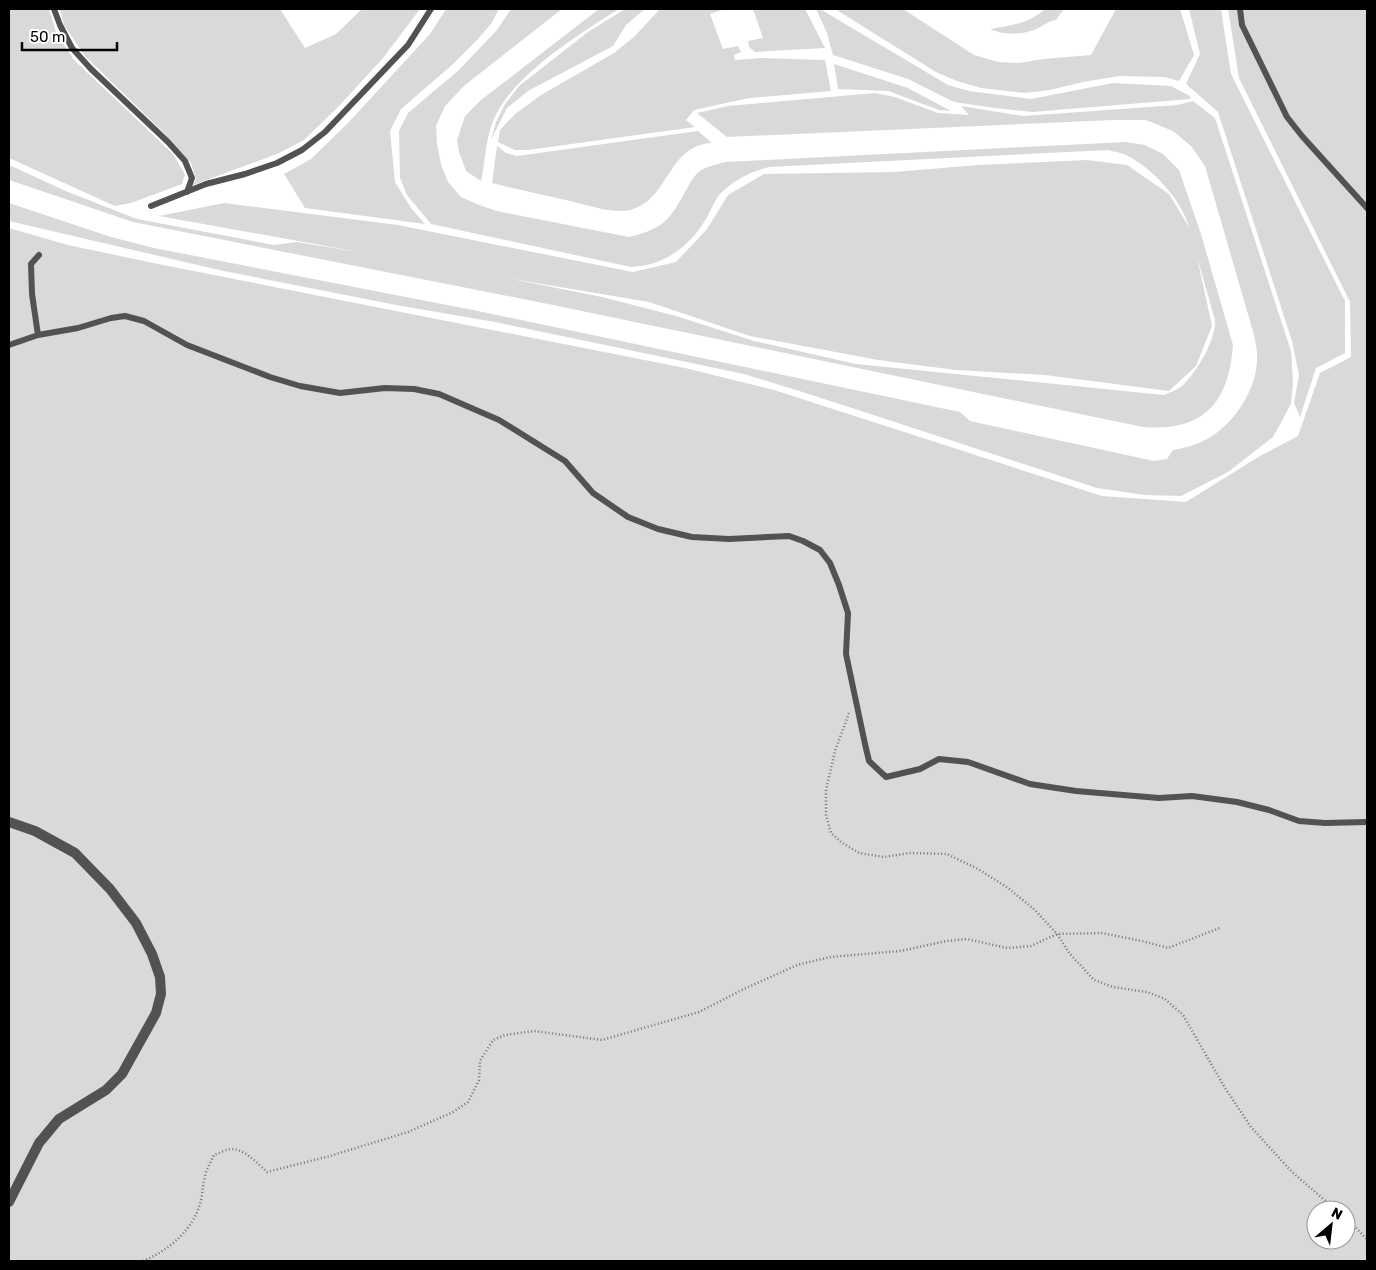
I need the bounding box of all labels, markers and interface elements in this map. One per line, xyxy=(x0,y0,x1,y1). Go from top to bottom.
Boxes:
scale bar xyxy=(22,20,118,52)
text: 50 m xyxy=(30,28,65,46)
north arrow xyxy=(1306,1200,1356,1250)
text: N xyxy=(1328,1204,1345,1224)

